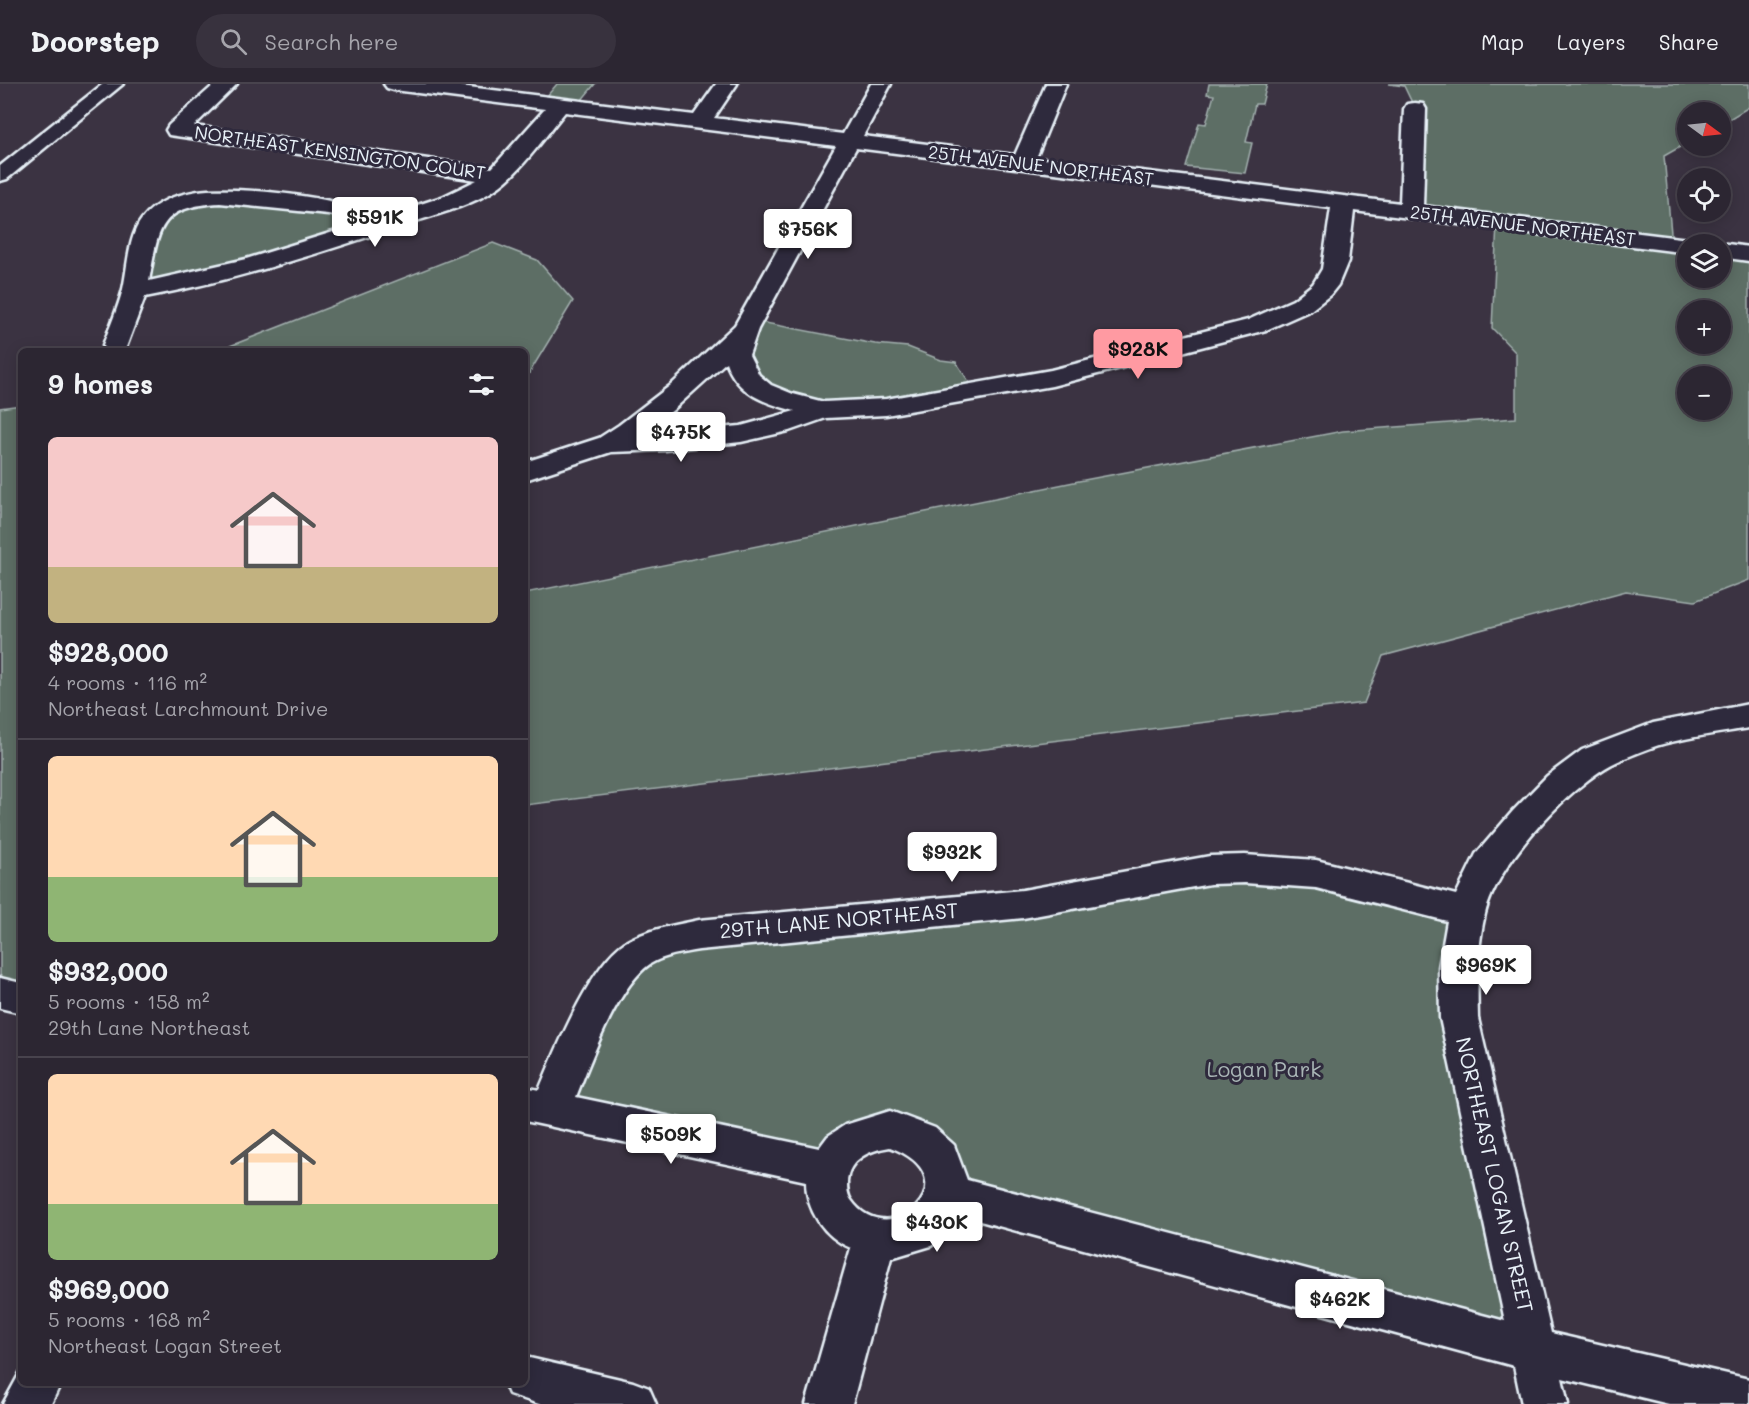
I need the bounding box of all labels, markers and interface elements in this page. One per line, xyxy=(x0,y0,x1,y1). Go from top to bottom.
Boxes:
search box xyxy=(196,14,616,68)
text: Doorstep xyxy=(30,23,160,59)
icon: search xyxy=(217,25,250,58)
text: Search here xyxy=(265,27,398,56)
text: Map xyxy=(1481,28,1524,55)
text: Layers xyxy=(1557,28,1626,55)
text: Share xyxy=(1659,28,1719,55)
north arrow xyxy=(1677,102,1731,156)
map controls xyxy=(1677,102,1731,420)
street label: NORTHEAST KENSINGTON COURT xyxy=(193,120,487,184)
street label: 25TH AVENUE NORTHEAST xyxy=(927,139,1155,191)
button: locate xyxy=(1677,168,1731,222)
pin: $591K xyxy=(333,197,417,248)
street label: 25TH AVENUE NORTHEAST xyxy=(1409,199,1637,251)
text: $591K xyxy=(346,203,404,229)
pin: $756K xyxy=(766,209,850,260)
text: $756K xyxy=(778,215,838,241)
button: layers xyxy=(1677,234,1731,288)
button: + xyxy=(1677,300,1731,354)
pin: $928K xyxy=(1096,329,1180,380)
text: $928K xyxy=(1107,335,1169,361)
button: − xyxy=(1677,366,1731,420)
text: 9 homes xyxy=(48,367,153,401)
icon: filters xyxy=(465,368,498,401)
pin: $475K xyxy=(639,412,723,463)
text: $475K xyxy=(650,418,712,444)
icon: home xyxy=(219,476,327,584)
text: $928,000 xyxy=(48,635,168,669)
text: 4 rooms · 116 m² xyxy=(48,669,207,695)
text: Northeast Larchmount Drive xyxy=(48,695,328,721)
icon: home xyxy=(219,795,327,903)
pin: $932K xyxy=(910,832,994,883)
text: $932K xyxy=(922,838,982,864)
street label: 29TH LANE NORTHEAST xyxy=(718,896,959,943)
pin: $969K xyxy=(1444,945,1528,996)
text: $969K xyxy=(1455,951,1517,977)
text: $932,000 xyxy=(48,954,168,988)
text: 5 rooms · 158 m² xyxy=(48,988,210,1014)
text: 29th Lane Northeast xyxy=(48,1014,250,1040)
street label: NORTHEAST LOGAN STREET xyxy=(1451,1034,1540,1315)
park label: Logan Park xyxy=(1207,1055,1321,1082)
icon: home xyxy=(219,1113,327,1221)
pin: $509K xyxy=(629,1114,713,1165)
text: $509K xyxy=(640,1120,702,1146)
pin: $430K xyxy=(895,1202,979,1253)
text: $430K xyxy=(905,1208,969,1234)
text: $969,000 xyxy=(48,1272,169,1306)
pin: $462K xyxy=(1298,1279,1382,1330)
text: $462K xyxy=(1309,1285,1371,1311)
text: 5 rooms · 168 m² xyxy=(48,1306,210,1332)
text: Northeast Logan Street xyxy=(48,1332,282,1358)

